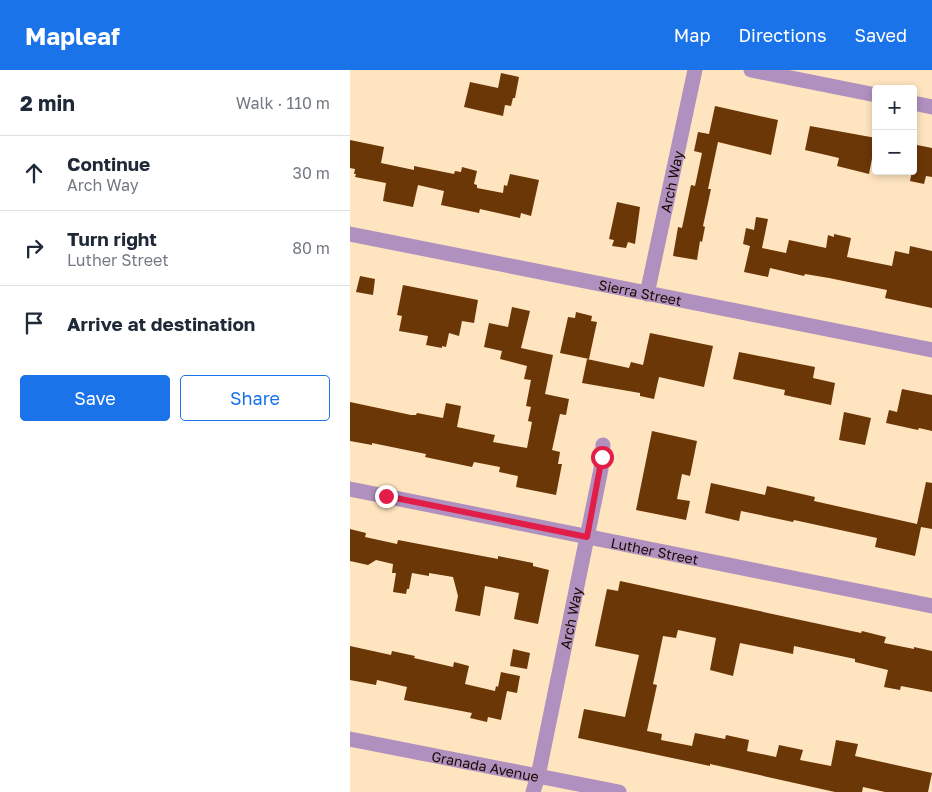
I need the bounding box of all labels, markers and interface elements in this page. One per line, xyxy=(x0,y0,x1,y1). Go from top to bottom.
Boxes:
text: Mapleaf xyxy=(25,21,120,50)
text: Map xyxy=(674,24,710,46)
text: Directions xyxy=(738,24,826,46)
text: Saved xyxy=(854,24,907,46)
map controls xyxy=(872,85,917,175)
button: + xyxy=(872,85,917,130)
text: 2 min xyxy=(20,90,75,116)
text: Walk · 110 m xyxy=(236,93,330,113)
button: − xyxy=(872,130,917,175)
street label: Arch Way xyxy=(656,149,686,214)
text: Continue xyxy=(67,152,150,175)
icon: ahead xyxy=(20,159,48,187)
text: 30 m xyxy=(293,163,330,183)
text: Arch Way xyxy=(67,175,139,195)
text: Turn right xyxy=(67,227,157,250)
icon: right xyxy=(20,234,48,262)
text: 80 m xyxy=(292,238,330,258)
text: Luther Street xyxy=(67,250,169,270)
street label: Sierra Street xyxy=(597,275,683,308)
icon: arrive xyxy=(20,309,48,337)
text: Arrive at destination xyxy=(67,312,255,335)
button: Save xyxy=(20,375,170,421)
button: Share xyxy=(180,375,330,421)
route start xyxy=(591,446,614,469)
route end xyxy=(375,485,398,508)
street label: Luther Street xyxy=(610,533,700,567)
street label: Arch Way xyxy=(556,585,585,651)
street label: Granada Avenue xyxy=(430,747,541,785)

